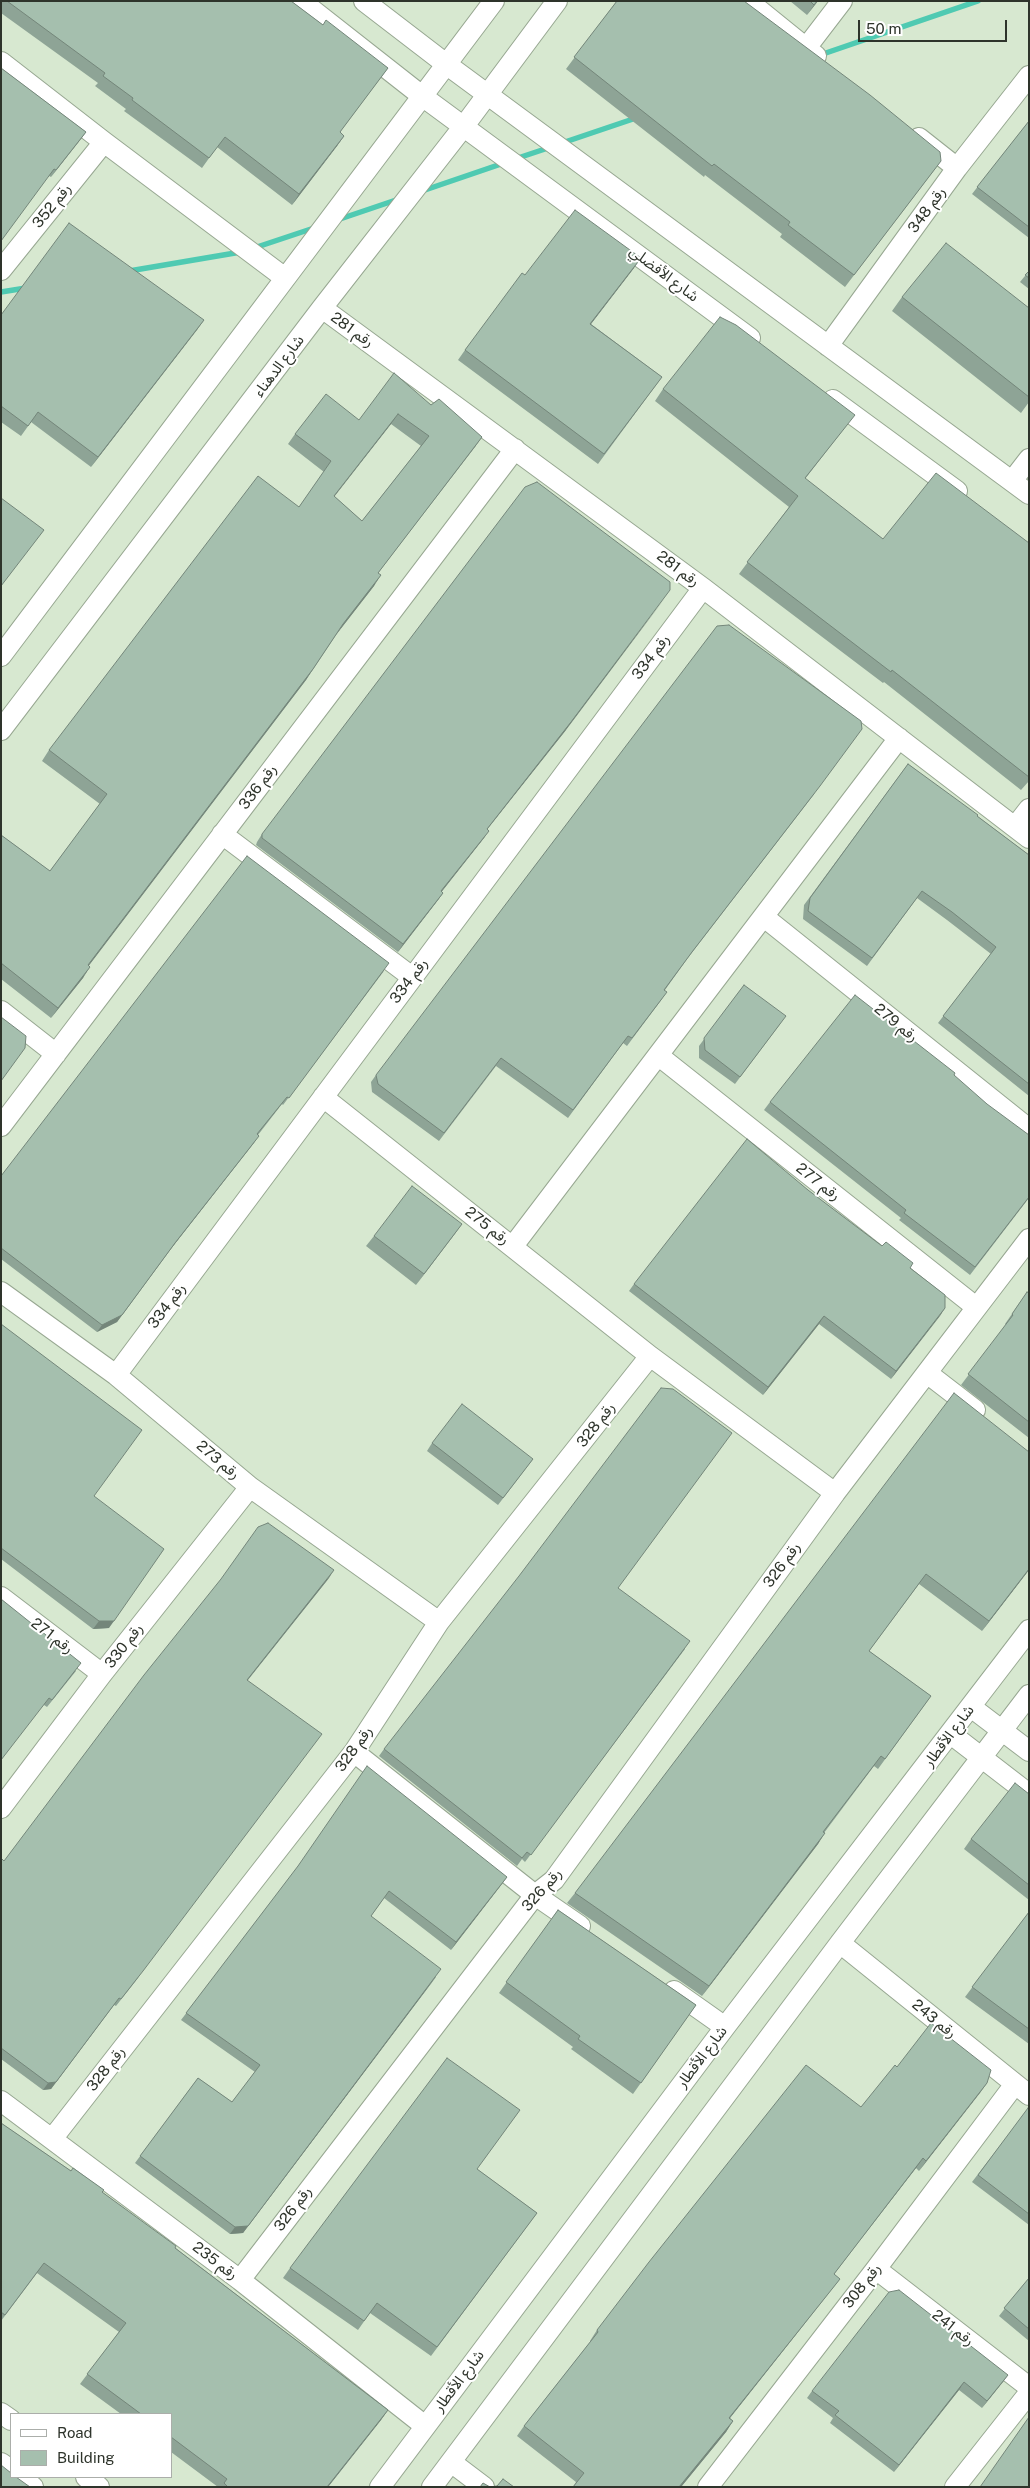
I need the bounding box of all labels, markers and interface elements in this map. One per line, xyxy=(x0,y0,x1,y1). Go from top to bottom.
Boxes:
scale bar xyxy=(860,10,1009,42)
text: 50 m xyxy=(866,20,901,37)
street label: رقم 352 xyxy=(29,180,75,232)
street label: رقم 348 xyxy=(904,184,950,236)
street label: شارع الأفضلي xyxy=(626,242,702,306)
street label: رقم 281 xyxy=(327,308,377,352)
street label: شارع الدهناء xyxy=(250,332,308,400)
street label: رقم 281 xyxy=(653,547,703,591)
street label: رقم 334 xyxy=(628,631,674,683)
street label: رقم 336 xyxy=(235,761,281,813)
street label: رقم 334 xyxy=(386,955,432,1007)
street label: رقم 279 xyxy=(871,1000,921,1046)
street label: رقم 277 xyxy=(792,1159,844,1205)
street label: رقم 275 xyxy=(461,1203,513,1249)
street label: رقم 334 xyxy=(144,1280,190,1332)
street label: رقم 328 xyxy=(573,1399,619,1451)
street label: رقم 273 xyxy=(193,1437,243,1483)
street label: رقم 326 xyxy=(760,1539,804,1591)
street label: رقم 271 xyxy=(27,1614,77,1658)
street label: رقم 330 xyxy=(101,1620,147,1672)
street label: شارع الأقطار xyxy=(920,1702,978,1770)
street label: رقم 328 xyxy=(331,1723,377,1775)
street label: رقم 326 xyxy=(518,1865,566,1915)
street label: رقم 243 xyxy=(908,1996,960,2042)
street label: شارع الأقطار xyxy=(673,2023,731,2091)
street label: رقم 328 xyxy=(83,2043,129,2095)
street label: رقم 326 xyxy=(270,2183,316,2235)
street label: رقم 235 xyxy=(189,2238,241,2284)
street label: رقم 308 xyxy=(839,2260,885,2312)
street label: رقم 241 xyxy=(928,2306,978,2350)
street label: شارع الأقطار xyxy=(430,2347,488,2415)
legend xyxy=(10,2413,172,2478)
text: Road xyxy=(57,2424,93,2441)
text: Building xyxy=(57,2449,115,2466)

